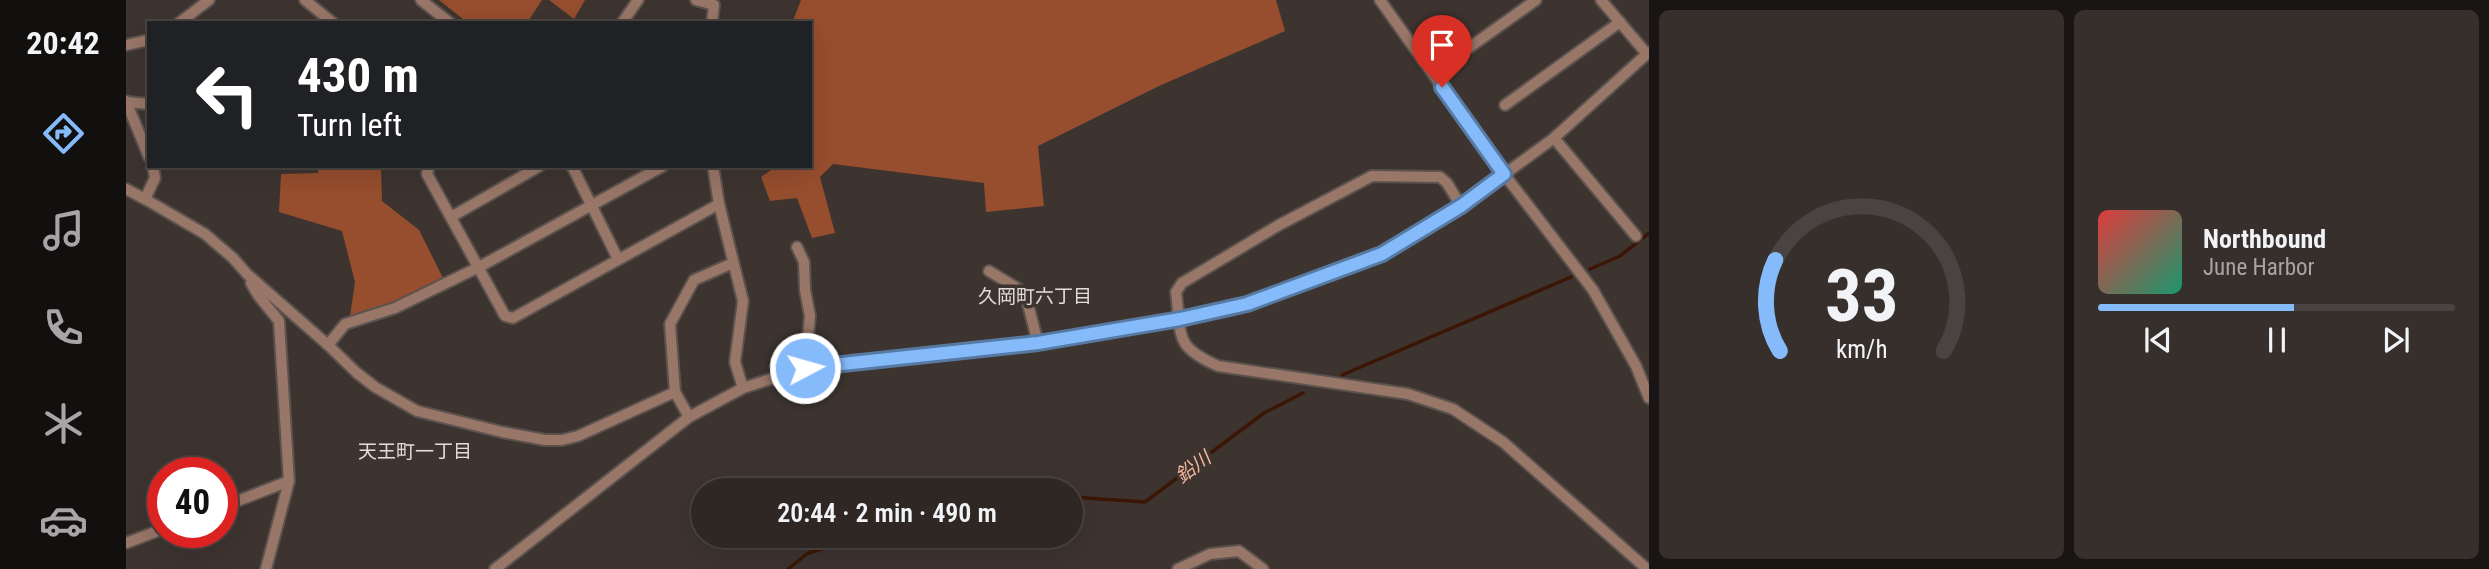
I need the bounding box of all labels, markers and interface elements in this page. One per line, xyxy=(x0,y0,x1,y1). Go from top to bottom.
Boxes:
pin xyxy=(1412,15,1472,87)
text: 20:42 xyxy=(26,24,100,62)
icon: arrive xyxy=(1423,26,1461,64)
text: 430 m xyxy=(297,47,419,104)
icon: left xyxy=(182,49,273,140)
text: Turn left xyxy=(297,106,402,144)
icon: directions xyxy=(39,109,88,158)
icon: music xyxy=(39,206,88,255)
text: Northbound xyxy=(2203,224,2326,254)
text: 33 xyxy=(1825,253,1898,339)
text: June Harbor xyxy=(2203,254,2315,281)
district label: 久岡町六丁目 xyxy=(978,285,1092,308)
icon: phone xyxy=(39,303,88,352)
icon: previous xyxy=(2139,321,2177,359)
icon: pause xyxy=(2258,321,2296,359)
icon: next xyxy=(2377,321,2415,359)
position arrow xyxy=(768,331,842,405)
text: km/h xyxy=(1836,334,1887,363)
icon: climate xyxy=(39,399,88,448)
district label: 天王町一丁目 xyxy=(358,440,472,463)
water label: 鉛川 xyxy=(1171,445,1217,488)
speed limit sign: 40 xyxy=(147,457,238,548)
icon: car xyxy=(39,496,88,545)
text: 20:44 · 2 min · 490 m xyxy=(777,498,997,528)

